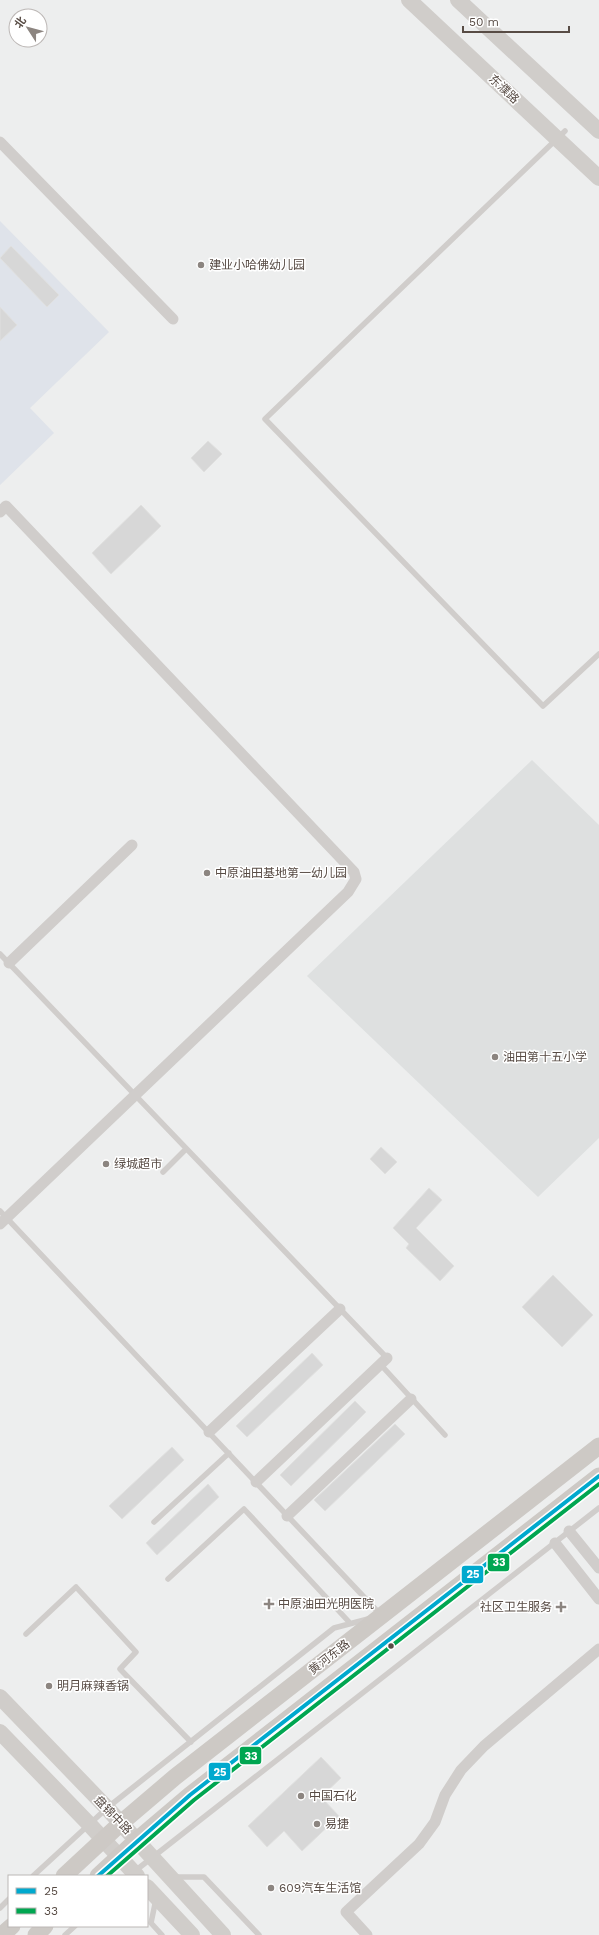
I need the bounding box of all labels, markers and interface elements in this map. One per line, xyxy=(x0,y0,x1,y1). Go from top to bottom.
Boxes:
north arrow xyxy=(8,8,48,48)
scale bar xyxy=(463,8,569,34)
text: 北 xyxy=(12,14,29,31)
text: 50 m xyxy=(469,15,499,29)
street label: 东濮路 xyxy=(486,72,522,106)
place label: 建业小哈佛幼儿园 xyxy=(209,258,305,272)
marker: 建业小哈佛幼儿园 xyxy=(196,260,206,270)
place label: 中原油田基地第一幼儿园 xyxy=(215,866,347,880)
marker: 中原油田基地第一幼儿园 xyxy=(202,868,212,878)
place label: 油田第十五小学 xyxy=(503,1050,587,1064)
marker: 油田第十五小学 xyxy=(490,1052,500,1062)
place label: 绿城超市 xyxy=(114,1157,162,1171)
marker: 绿城超市 xyxy=(101,1159,111,1169)
line badge: 33 xyxy=(487,1553,510,1572)
text: 33 xyxy=(492,1556,506,1569)
line badge: 25 xyxy=(461,1565,484,1584)
text: 25 xyxy=(467,1568,479,1581)
place label: 中原油田光明医院 xyxy=(278,1597,374,1611)
marker: 中原油田光明医院 xyxy=(263,1598,275,1610)
place label: 社区卫生服务 xyxy=(480,1600,552,1614)
marker: 社区卫生服务 xyxy=(555,1601,567,1613)
street label: 黄河东路 xyxy=(306,1637,352,1677)
unlabelled marker xyxy=(386,1641,396,1651)
place label: 明月麻辣香锅 xyxy=(57,1679,129,1693)
marker: 明月麻辣香锅 xyxy=(44,1681,54,1691)
line badge: 33 xyxy=(239,1746,262,1765)
text: 33 xyxy=(244,1750,258,1763)
line badge: 25 xyxy=(208,1762,231,1781)
text: 25 xyxy=(214,1766,226,1779)
place label: 中国石化 xyxy=(309,1789,357,1803)
marker: 中国石化 xyxy=(296,1791,306,1801)
street label: 盘锦中路 xyxy=(91,1793,135,1837)
place label: 易捷 xyxy=(325,1817,349,1831)
marker: 易捷 xyxy=(312,1819,322,1829)
legend xyxy=(8,1875,148,1927)
place label: 609汽车生活馆 xyxy=(279,1881,361,1895)
marker: 609汽车生活馆 xyxy=(266,1883,276,1893)
text: 25 xyxy=(44,1884,58,1898)
text: 33 xyxy=(44,1904,58,1918)

